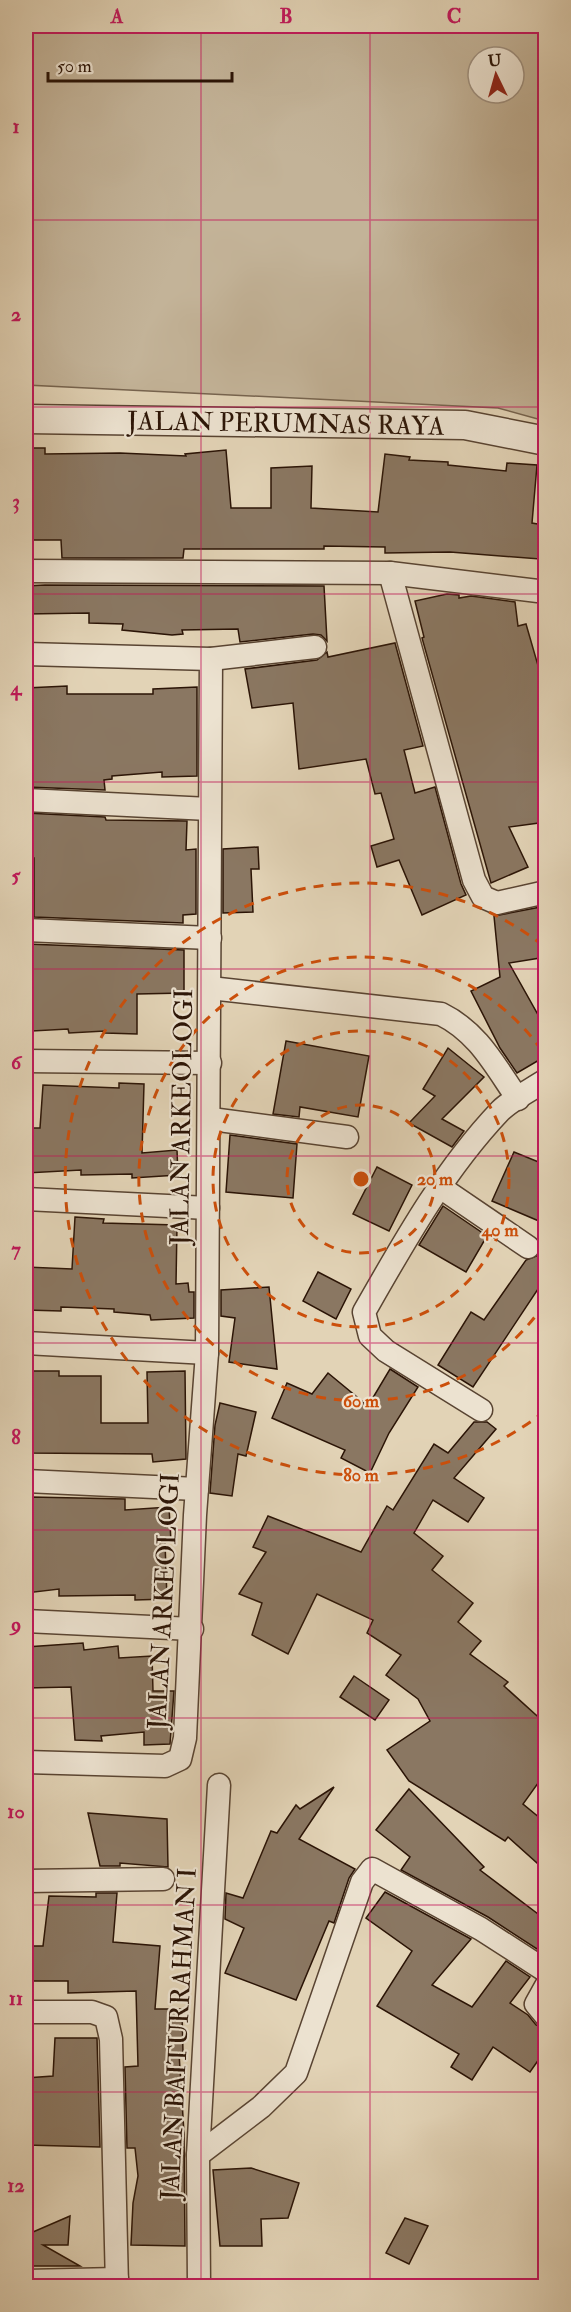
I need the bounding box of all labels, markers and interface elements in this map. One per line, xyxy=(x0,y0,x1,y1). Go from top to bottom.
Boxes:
text: A xyxy=(110,4,124,29)
text: B xyxy=(279,4,293,29)
text: C xyxy=(447,4,461,29)
scale bar xyxy=(48,45,232,83)
north arrow xyxy=(466,45,526,105)
text: U xyxy=(487,50,503,72)
text: 50 m xyxy=(57,55,92,78)
text: 1 xyxy=(12,114,20,139)
text: 2 xyxy=(11,302,21,327)
street label: JALAN PERUMNAS RAYA xyxy=(126,405,445,443)
text: 3 xyxy=(12,489,20,514)
text: 4 xyxy=(10,676,23,701)
text: 5 xyxy=(12,863,22,888)
street label: JALAN ARKEOLOGI xyxy=(164,988,200,1247)
text: 6 xyxy=(11,1050,23,1075)
text: 20 m xyxy=(417,1168,454,1191)
centre of rings xyxy=(351,1169,371,1189)
text: 40 m xyxy=(481,1219,519,1242)
text: 7 xyxy=(11,1237,21,1262)
text: 60 m xyxy=(343,1390,380,1413)
text: 8 xyxy=(11,1425,21,1450)
text: 80 m xyxy=(343,1464,380,1487)
street label: JALAN ARKEOLOGI xyxy=(141,1472,187,1731)
text: 9 xyxy=(9,1612,21,1637)
text: 10 xyxy=(7,1799,25,1824)
street label: JALAN BAITURRAHMAN I xyxy=(154,1867,204,2202)
text: 11 xyxy=(9,1986,23,2011)
text: 12 xyxy=(7,2173,25,2198)

